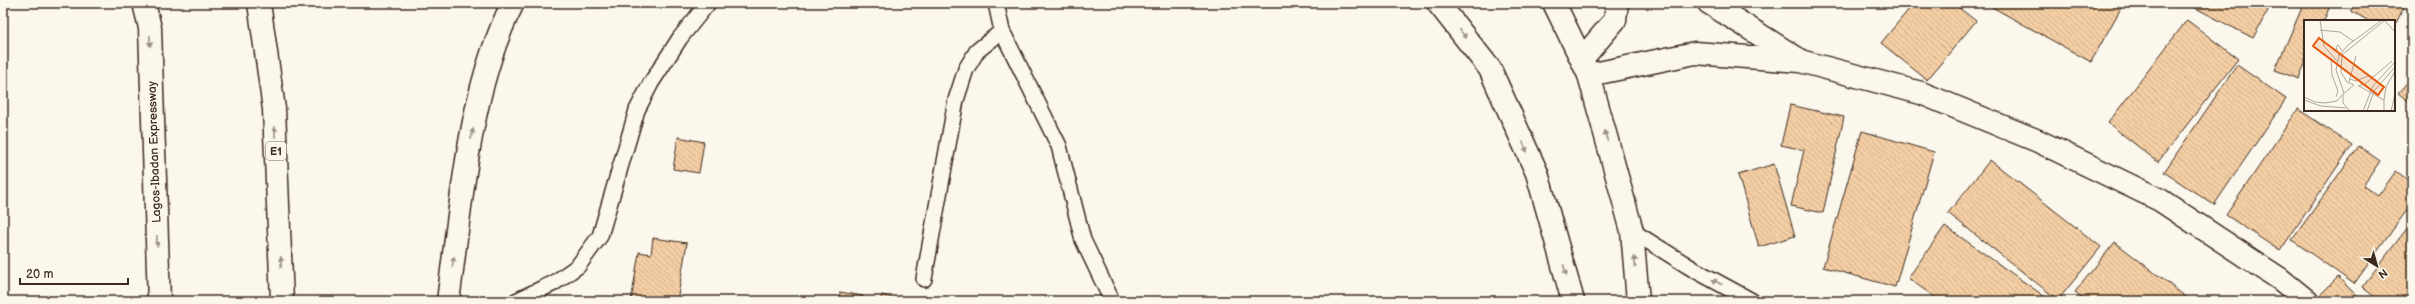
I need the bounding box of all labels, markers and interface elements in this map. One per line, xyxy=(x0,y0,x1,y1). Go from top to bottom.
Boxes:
inset map xyxy=(2304,20,2395,111)
one-way arrow xyxy=(1458,28,1467,39)
one-way arrow xyxy=(147,35,154,47)
street label: Lagos-Ibadan Expressway xyxy=(145,80,164,223)
one-way arrow xyxy=(272,126,279,138)
one-way arrow xyxy=(469,128,475,140)
one-way arrow xyxy=(1603,130,1609,142)
one-way arrow xyxy=(1522,141,1528,152)
road number: E1 xyxy=(266,142,286,160)
one-way arrow xyxy=(154,235,160,248)
north arrow xyxy=(2357,246,2397,286)
one-way arrow xyxy=(278,255,284,268)
one-way arrow xyxy=(450,256,456,268)
one-way arrow xyxy=(1631,256,1638,268)
scale bar xyxy=(20,260,128,286)
one-way arrow xyxy=(1562,264,1568,276)
text: N xyxy=(2376,266,2390,281)
text: 20 m xyxy=(26,267,53,282)
one-way arrow xyxy=(1711,279,1723,286)

